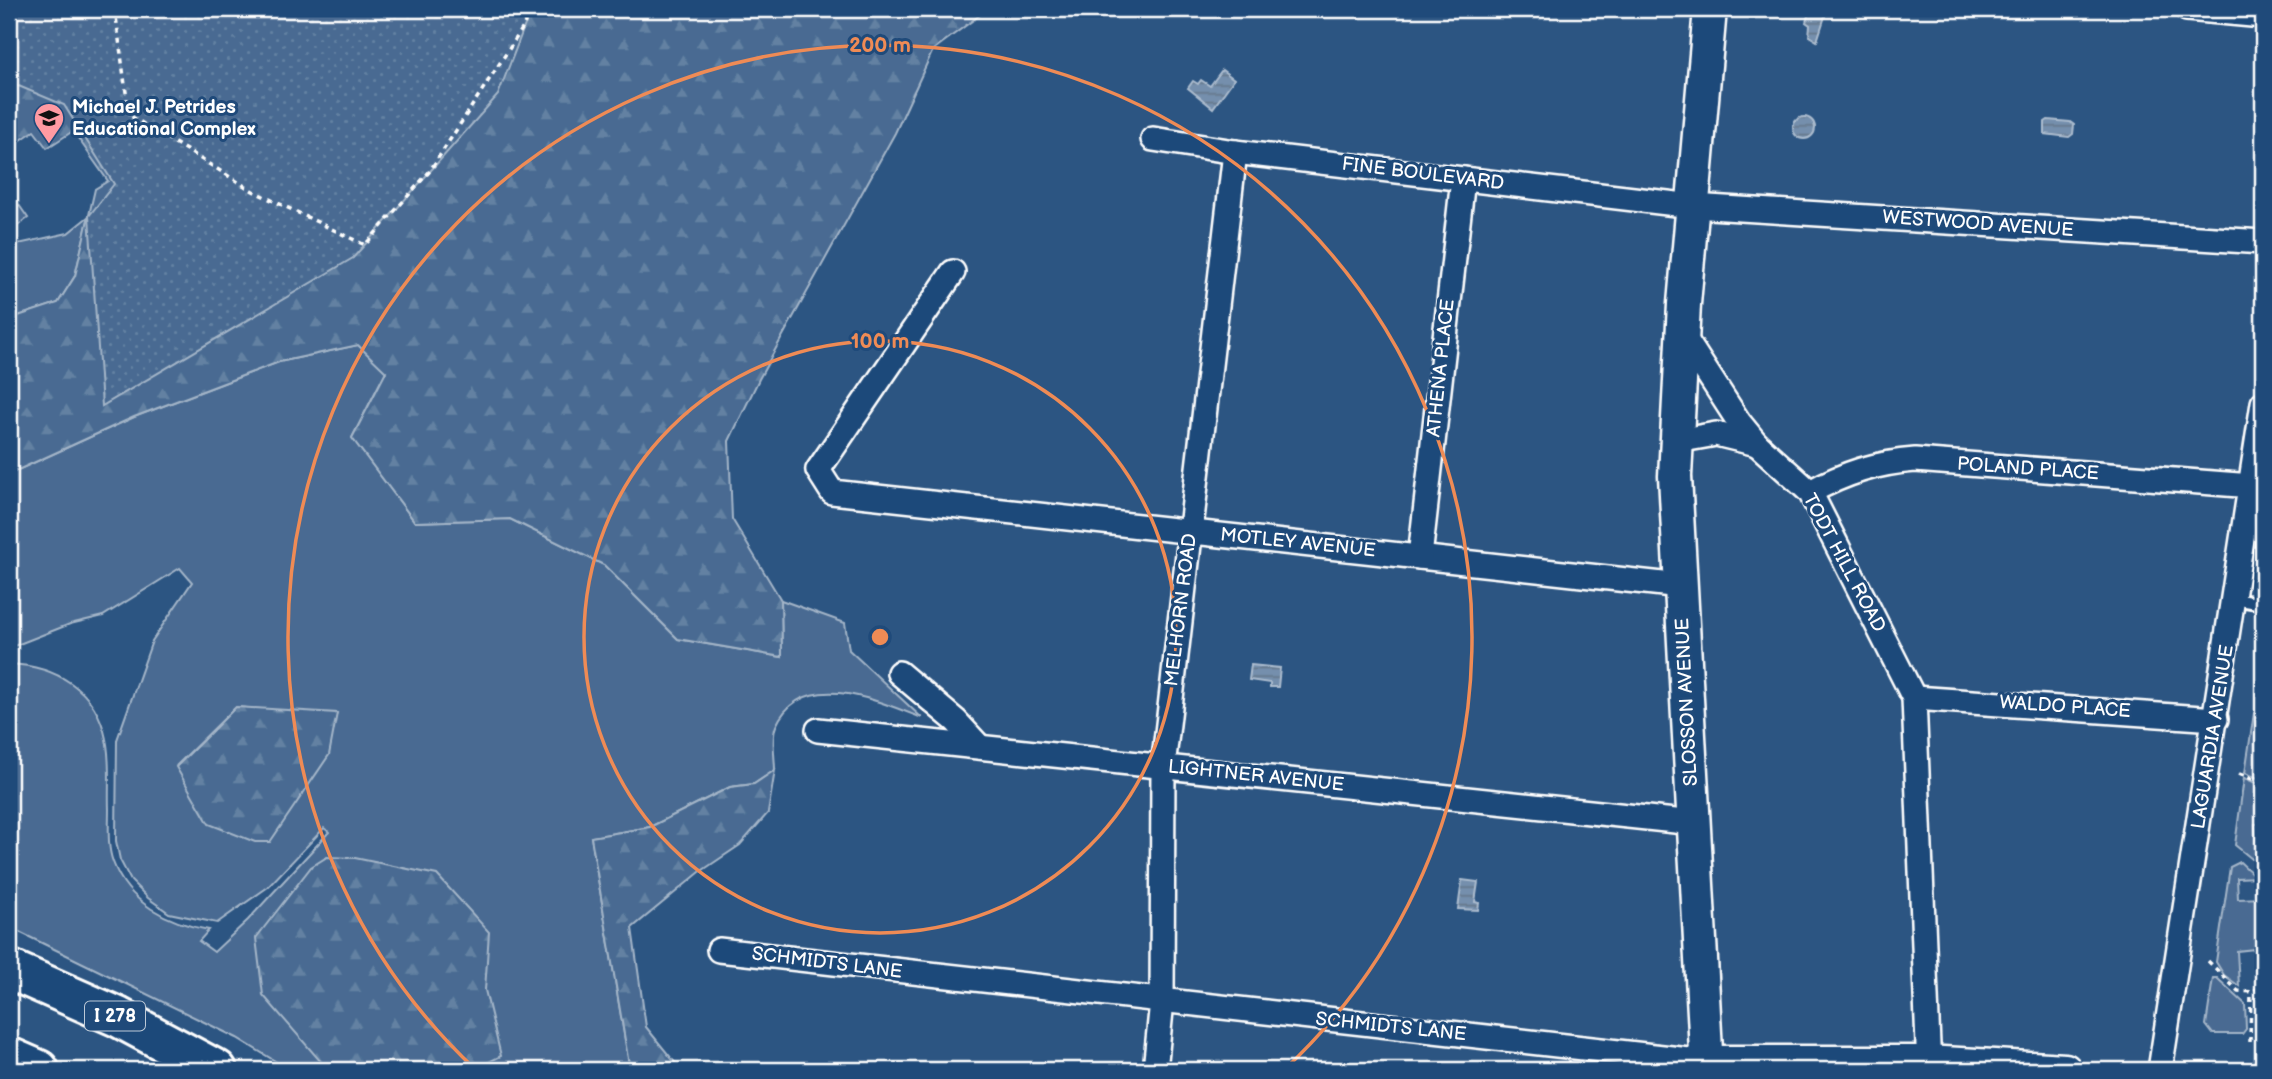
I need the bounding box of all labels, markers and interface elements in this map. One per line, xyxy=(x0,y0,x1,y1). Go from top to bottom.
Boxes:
text: 200 m xyxy=(849,33,911,58)
place label: Michael J. Petrides Educational Complex xyxy=(72,96,256,141)
school or university icon: Michael J. Petrides Educational Complex xyxy=(32,101,66,145)
street label: FINE BOULEVARD xyxy=(1341,153,1506,195)
street label: WESTWOOD AVENUE xyxy=(1882,206,2074,242)
street label: ATHENA PLACE xyxy=(1422,298,1460,438)
text: 100 m xyxy=(851,329,909,354)
street label: POLAND PLACE xyxy=(1956,453,2100,485)
street label: TODT HILL ROAD xyxy=(1798,490,1890,636)
street label: MOTLEY AVENUE xyxy=(1219,523,1377,563)
street label: MELHORN ROAD xyxy=(1160,532,1202,688)
street label: SLOSSON AVENUE xyxy=(1671,617,1703,787)
centre of rings xyxy=(868,625,892,649)
street label: LAGUARDIA AVENUE xyxy=(2187,643,2239,831)
street label: WALDO PLACE xyxy=(1999,691,2131,723)
street label: LIGHTNER AVENUE xyxy=(1167,755,1345,797)
street label: SCHMIDTS LANE xyxy=(750,942,904,984)
road number: I 278 xyxy=(85,1001,145,1030)
street label: SCHMIDTS LANE xyxy=(1314,1008,1468,1046)

